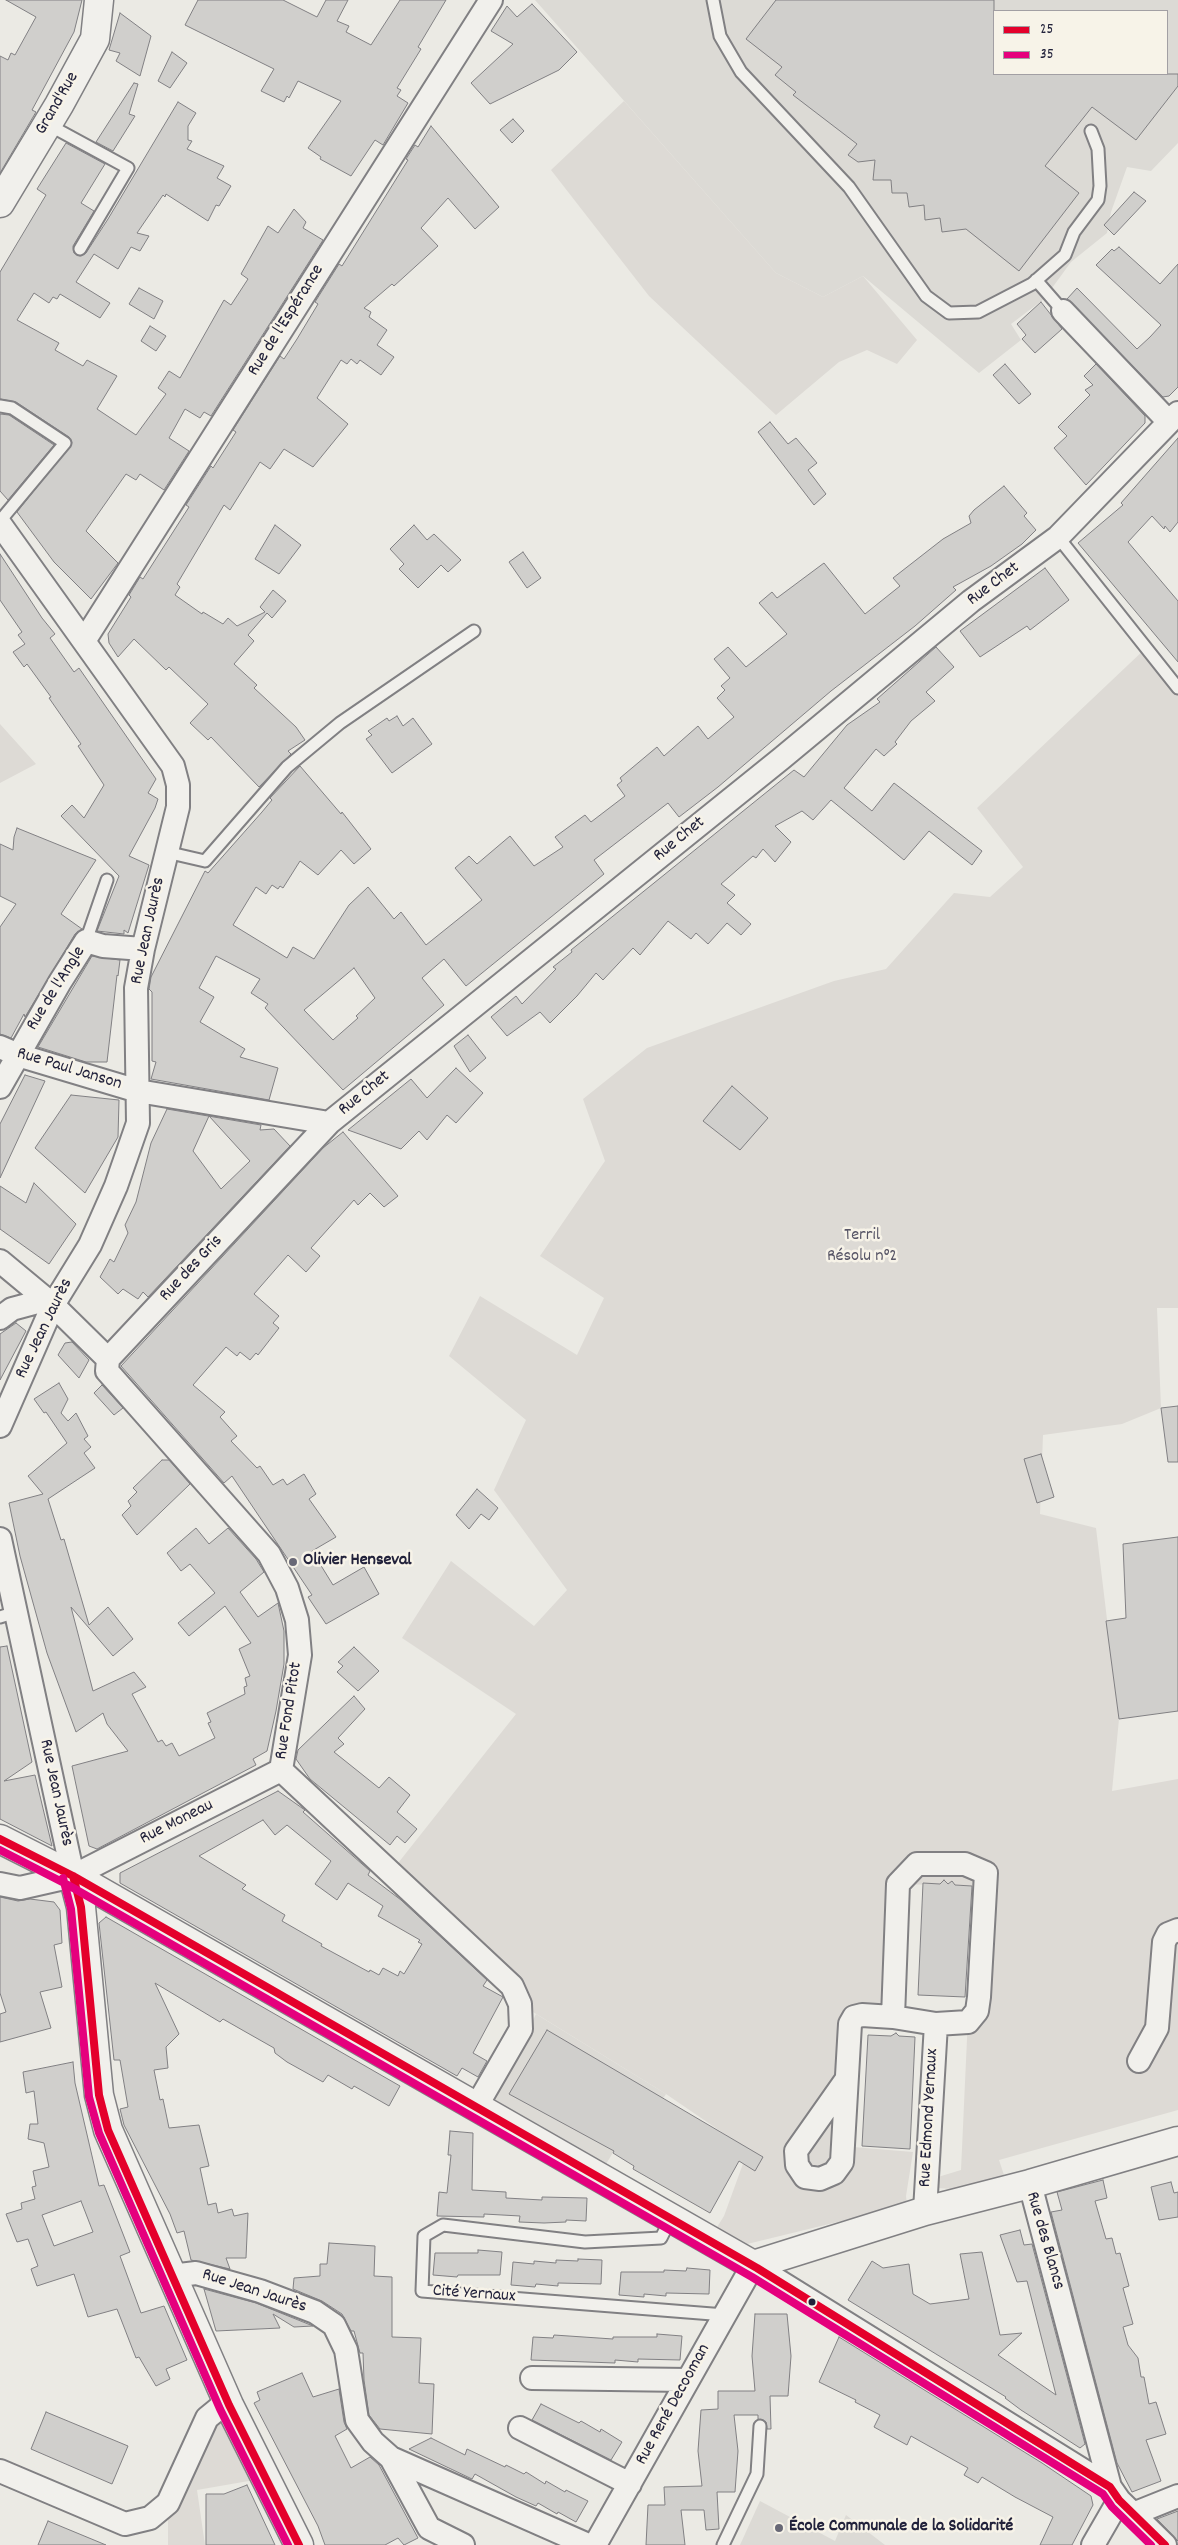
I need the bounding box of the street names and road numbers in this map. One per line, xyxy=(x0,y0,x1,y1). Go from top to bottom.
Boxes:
street label: Grand'Rue xyxy=(31,69,85,139)
street label: Rue de l'Espérance xyxy=(244,261,330,381)
street label: Rue Chet xyxy=(963,558,1025,612)
street label: Rue Chet xyxy=(650,813,710,867)
street label: Rue Jean Jaurès xyxy=(127,876,171,986)
street label: Rue de l'Angle xyxy=(23,943,91,1035)
street label: Rue Paul Janson xyxy=(14,1044,124,1096)
street label: Rue Chet xyxy=(335,1067,395,1121)
street label: Rue des Gris xyxy=(156,1231,228,1307)
street label: Rue Jean Jaurès xyxy=(11,1275,79,1383)
street label: Rue Fond Pitot xyxy=(272,1661,308,1761)
street label: Rue Jean Jaurès xyxy=(33,1738,77,1848)
street label: Rue Moneau xyxy=(137,1795,217,1851)
street label: Rue Edmond Yernaux xyxy=(916,2048,944,2188)
street label: Rue des Blancs xyxy=(1020,2189,1068,2293)
street label: Rue Jean Jaurès xyxy=(199,2265,309,2319)
street label: Cité Yernaux xyxy=(432,2281,516,2309)
street label: Rue René Decooman xyxy=(632,2341,716,2469)

